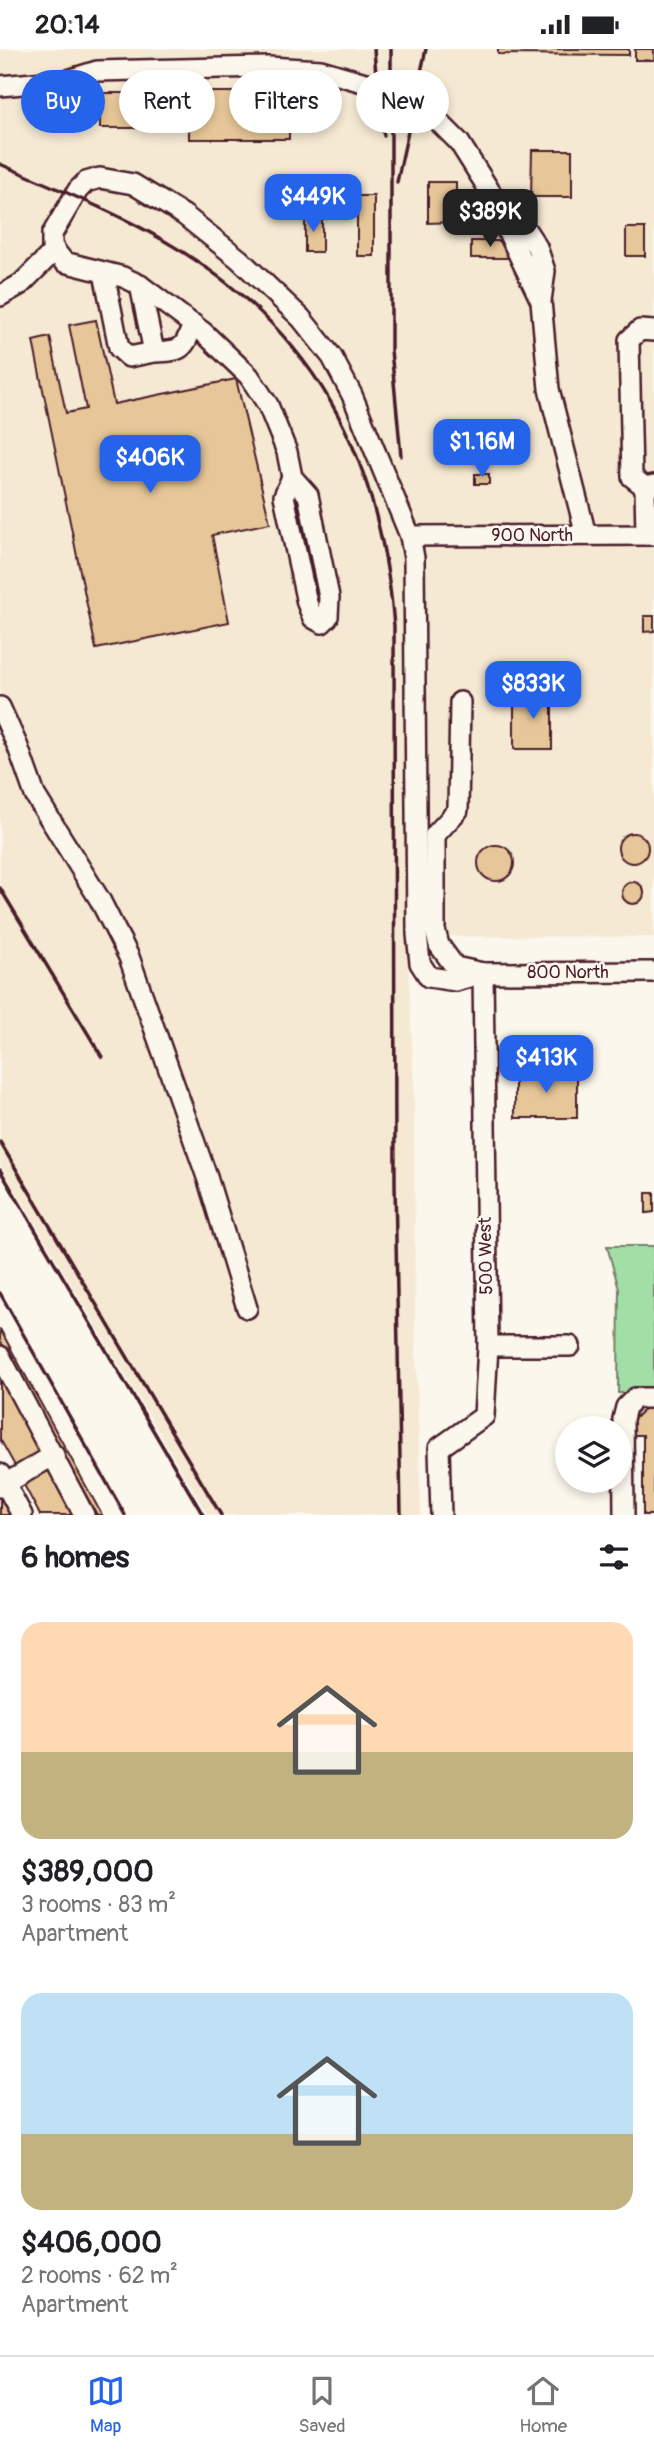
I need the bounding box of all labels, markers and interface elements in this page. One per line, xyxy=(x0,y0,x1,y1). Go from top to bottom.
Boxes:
text: 20:14 xyxy=(35,9,99,41)
chip: Buy xyxy=(21,70,105,133)
chip: Rent xyxy=(119,70,215,133)
chip: Filters xyxy=(229,70,342,133)
chip: New xyxy=(356,70,449,133)
pin: $449K xyxy=(264,174,362,234)
text: $449K xyxy=(281,182,345,211)
pin: $389K xyxy=(441,189,539,249)
text: $389K xyxy=(459,197,521,226)
pin: $1.16M xyxy=(425,419,539,479)
text: $1.16M xyxy=(449,427,515,456)
pin: $406K xyxy=(101,435,199,495)
text: $406K xyxy=(116,443,184,472)
street label: 900 North xyxy=(491,524,573,547)
pin: $833K xyxy=(484,661,582,721)
text: $833K xyxy=(501,669,565,698)
street label: 800 North xyxy=(527,961,609,984)
pin: $413K xyxy=(497,1035,595,1095)
text: $413K xyxy=(515,1043,577,1072)
street label: 500 West xyxy=(474,1216,498,1295)
map controls xyxy=(555,1416,632,1493)
button: layers xyxy=(555,1416,632,1493)
icon: filters xyxy=(595,1538,633,1576)
text: 6 homes xyxy=(21,1539,129,1576)
icon: home xyxy=(264,1667,390,1793)
text: $389,000 xyxy=(21,1853,154,1890)
text: 3 rooms · 83 m² xyxy=(21,1890,176,1919)
text: Apartment xyxy=(21,1919,128,1948)
icon: home xyxy=(264,2038,390,2164)
text: $406,000 xyxy=(21,2224,162,2261)
text: 2 rooms · 62 m² xyxy=(21,2261,178,2290)
text: Apartment xyxy=(21,2290,128,2319)
tab: Map xyxy=(87,2372,125,2438)
tab: Saved xyxy=(298,2372,346,2438)
tab: Home xyxy=(519,2372,567,2438)

